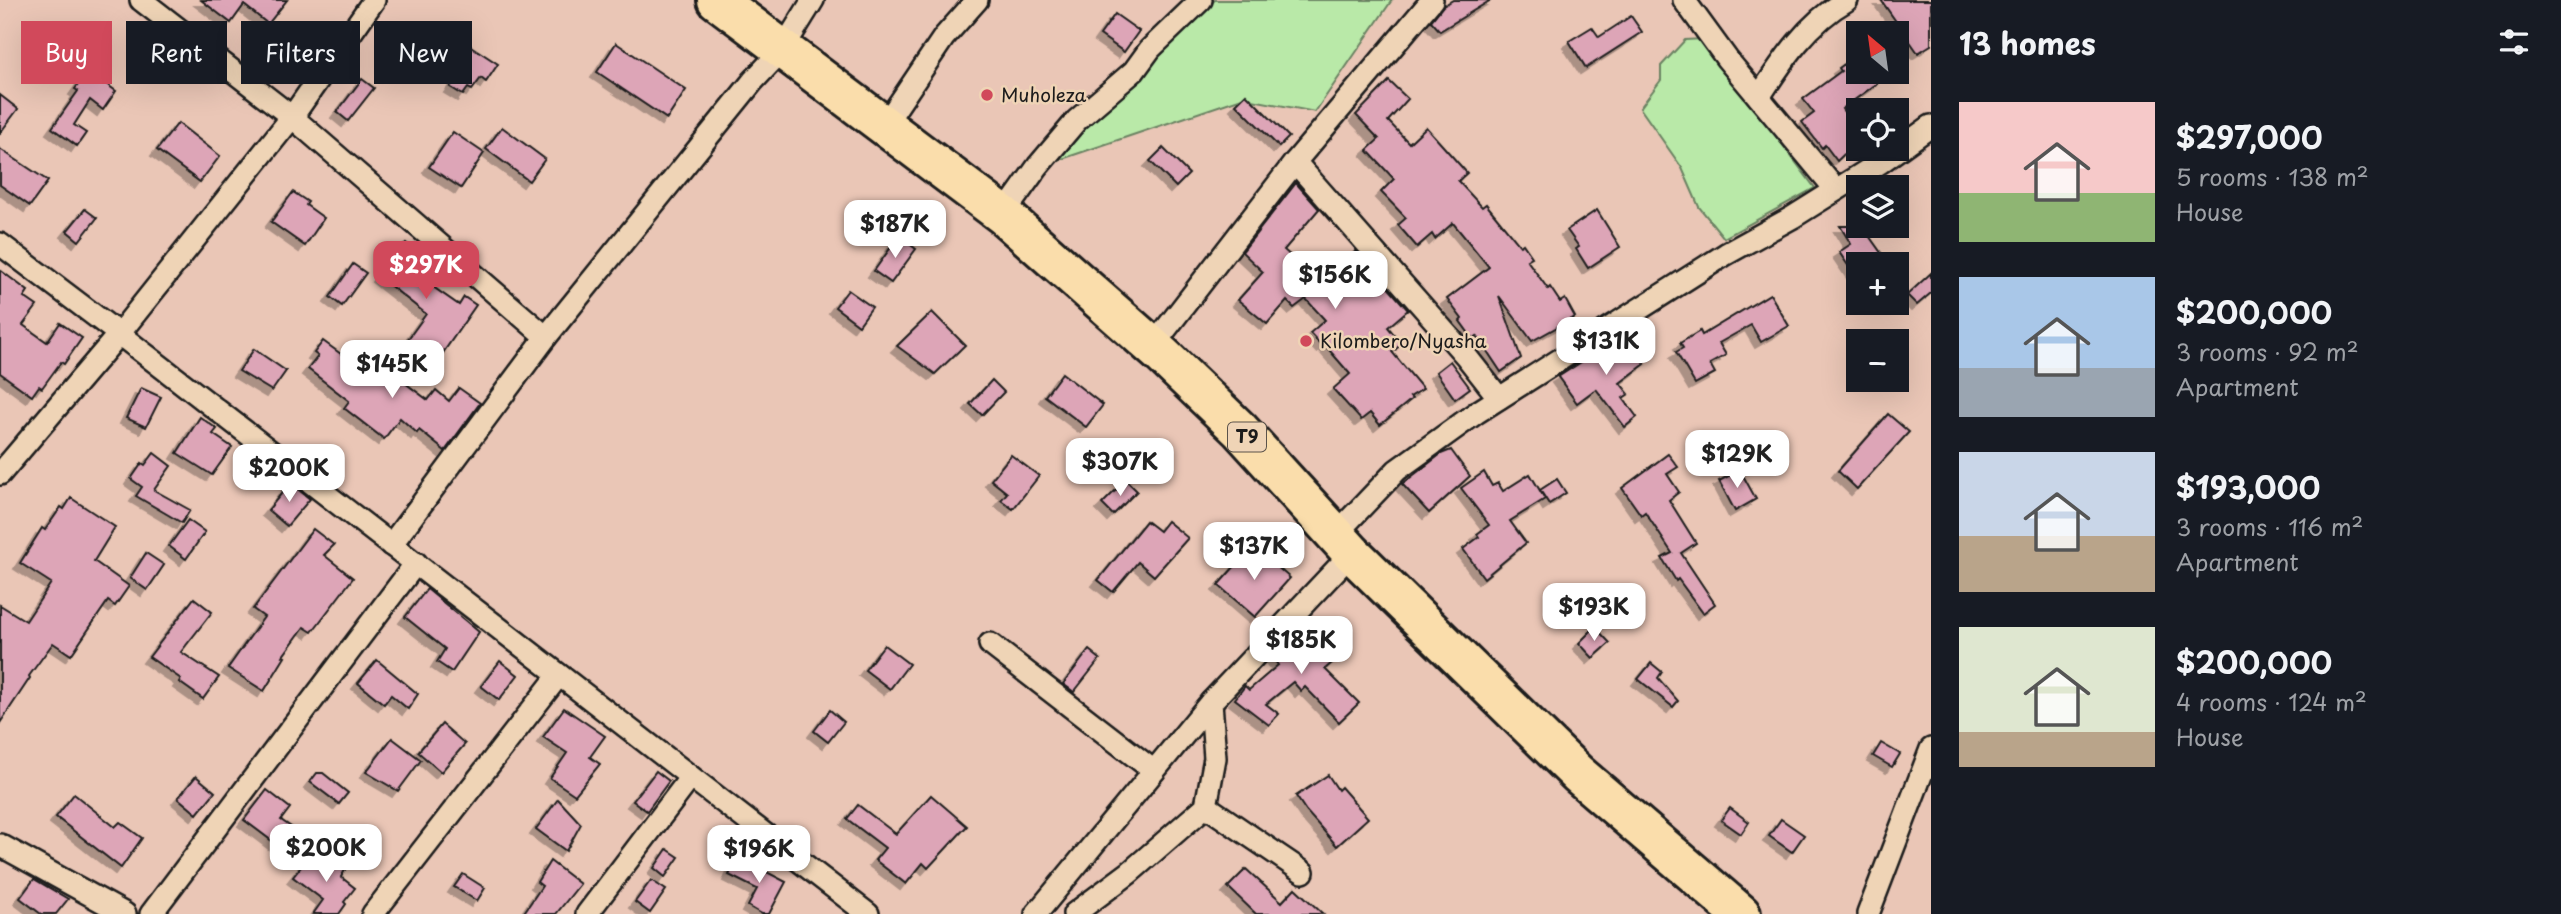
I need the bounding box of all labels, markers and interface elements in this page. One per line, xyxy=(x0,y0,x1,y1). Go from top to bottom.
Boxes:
text: 13 homes xyxy=(1959,20,2096,65)
chip: Buy xyxy=(21,21,112,84)
chip: Rent xyxy=(126,21,227,84)
chip: Filters xyxy=(241,21,360,84)
chip: New xyxy=(374,21,472,84)
north arrow xyxy=(1846,21,1909,84)
map controls xyxy=(1846,21,1909,392)
icon: filters xyxy=(2495,23,2533,61)
place label: Muholeza xyxy=(1001,80,1087,108)
marker: Muholeza xyxy=(979,87,995,103)
button: locate xyxy=(1846,98,1909,161)
text: $297,000 xyxy=(2176,114,2323,159)
icon: home xyxy=(2015,130,2099,214)
text: 5 rooms · 138 m² xyxy=(2176,159,2369,194)
button: layers xyxy=(1846,175,1909,238)
text: House xyxy=(2176,194,2243,229)
pin: $187K xyxy=(846,201,944,260)
text: $187K xyxy=(860,205,930,240)
pin: $297K xyxy=(377,242,475,301)
text: $297K xyxy=(389,246,463,281)
pin: $156K xyxy=(1286,252,1384,311)
button: + xyxy=(1846,252,1909,315)
text: $156K xyxy=(1299,256,1371,291)
text: $200,000 xyxy=(2176,289,2332,334)
icon: home xyxy=(2015,305,2099,389)
pin: $131K xyxy=(1557,318,1655,377)
text: $131K xyxy=(1572,322,1640,357)
place label: Kilombero/Nyasha xyxy=(1320,326,1487,354)
button: − xyxy=(1846,329,1909,392)
marker: Kilombero/Nyasha xyxy=(1298,333,1314,349)
text: 3 rooms · 92 m² xyxy=(2176,334,2359,369)
pin: $145K xyxy=(343,340,441,400)
text: $145K xyxy=(356,345,428,380)
text: Apartment xyxy=(2176,369,2299,404)
road number: T9 xyxy=(1228,422,1266,452)
pin: $129K xyxy=(1688,430,1786,490)
text: $129K xyxy=(1701,435,1773,470)
pin: $307K xyxy=(1071,438,1169,498)
text: $307K xyxy=(1082,443,1158,478)
pin: $200K xyxy=(240,444,338,504)
text: $200K xyxy=(249,449,329,484)
text: $193,000 xyxy=(2176,464,2320,509)
icon: home xyxy=(2015,480,2099,564)
text: 3 rooms · 116 m² xyxy=(2176,509,2363,544)
pin: $137K xyxy=(1205,522,1303,582)
text: $137K xyxy=(1219,527,1289,562)
text: Apartment xyxy=(2176,544,2299,579)
pin: $193K xyxy=(1545,584,1643,643)
text: $193K xyxy=(1559,588,1629,623)
pin: $185K xyxy=(1252,616,1350,676)
text: $185K xyxy=(1266,621,1336,656)
text: $200,000 xyxy=(2176,639,2332,684)
icon: home xyxy=(2015,655,2099,739)
text: 4 rooms · 124 m² xyxy=(2176,684,2367,719)
text: House xyxy=(2176,719,2243,754)
pin: $200K xyxy=(277,824,375,884)
pin: $196K xyxy=(710,826,808,885)
text: $200K xyxy=(286,829,366,864)
text: $196K xyxy=(723,830,795,865)

